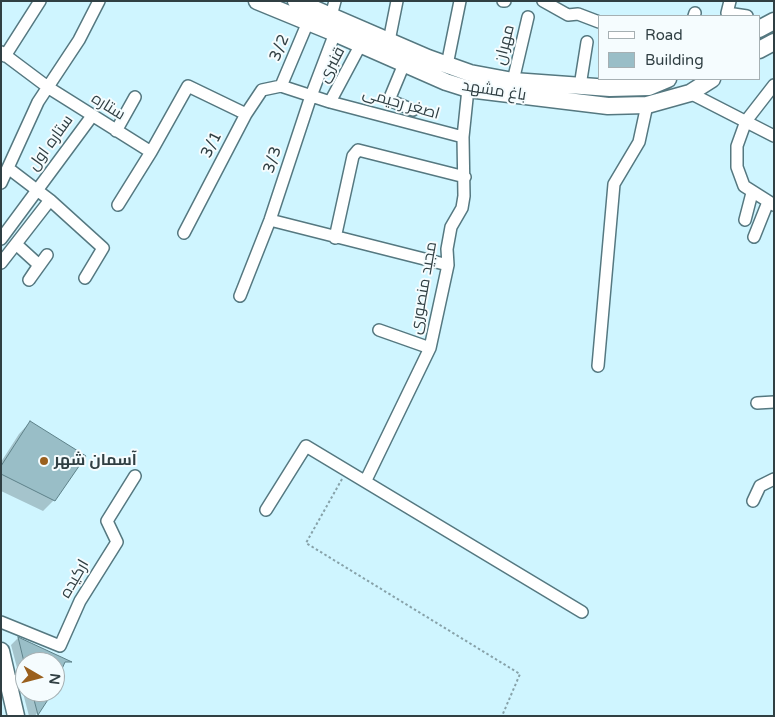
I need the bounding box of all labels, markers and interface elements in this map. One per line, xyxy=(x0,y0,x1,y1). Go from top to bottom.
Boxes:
legend xyxy=(598,15,760,80)
street label: مهران xyxy=(491,23,519,67)
text: Road xyxy=(645,26,683,44)
street label: 3/2 xyxy=(266,32,294,64)
street label: قنبری xyxy=(315,44,349,86)
text: Building xyxy=(645,51,704,69)
street label: باغ مشهد xyxy=(460,76,528,106)
street label: اصغر رحیمی xyxy=(360,84,442,124)
street label: ستاره xyxy=(88,89,128,125)
street label: ستاره اول xyxy=(24,111,78,175)
street label: 3/1 xyxy=(197,129,227,161)
street label: 3/3 xyxy=(260,144,286,176)
street label: مجید منصوری xyxy=(406,240,442,336)
place label: آسمان شهر xyxy=(54,451,137,471)
marker: آسمان شهر xyxy=(38,455,50,467)
street label: ارکیده xyxy=(56,556,94,602)
north arrow xyxy=(15,652,65,702)
text: N xyxy=(45,672,64,686)

